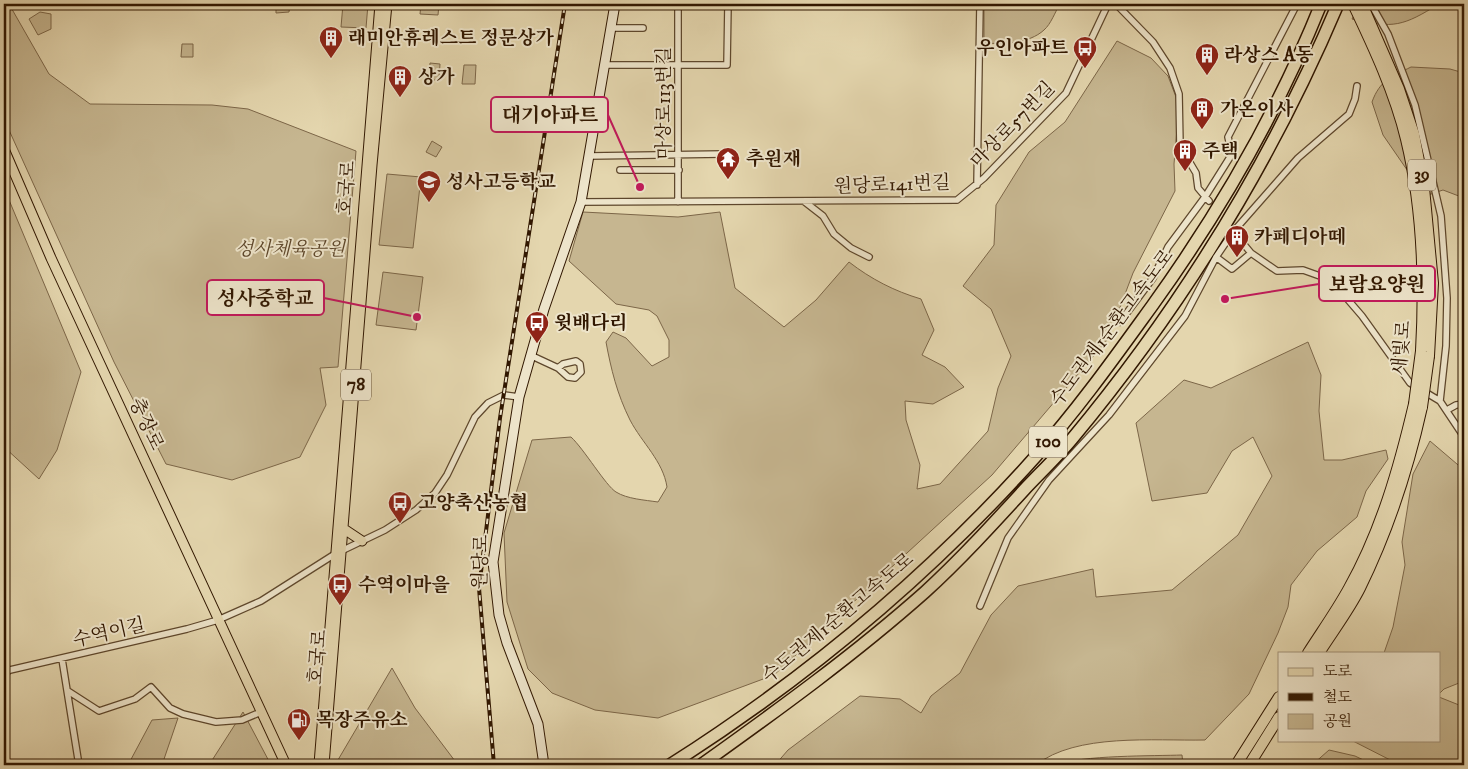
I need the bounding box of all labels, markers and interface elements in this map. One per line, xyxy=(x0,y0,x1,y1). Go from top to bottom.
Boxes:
building icon: 래미안휴레스트 정문상가 xyxy=(318,25,344,59)
place label: 래미안휴레스트 정문상가 xyxy=(348,27,555,50)
bus stop icon: 우인아파트 xyxy=(1072,35,1098,69)
place label: 우인아파트 xyxy=(976,37,1069,60)
building icon: 라상스 A동 xyxy=(1194,42,1220,76)
place label: 라상스 A동 xyxy=(1224,44,1314,67)
street label: 마상로113번길 xyxy=(653,47,676,159)
building icon: 상가 xyxy=(387,64,413,98)
place label: 상가 xyxy=(418,66,455,89)
street label: 마상로57번길 xyxy=(966,77,1060,173)
building icon: 가온이사 xyxy=(1189,96,1215,130)
callout: 대기아파트 xyxy=(491,97,608,132)
place label: 가온이사 xyxy=(1220,98,1294,121)
text: 대기아파트 xyxy=(502,104,598,129)
building icon: 주택 xyxy=(1172,138,1198,172)
place label: 주택 xyxy=(1202,140,1239,163)
temple icon: 추원재 xyxy=(715,146,741,180)
place label: 추원재 xyxy=(746,148,801,171)
street label: 호국로 xyxy=(334,160,360,216)
road number: 39 xyxy=(1408,160,1436,190)
school or university icon: 성사고등학교 xyxy=(416,169,442,203)
place label: 성사고등학교 xyxy=(446,171,556,194)
street label: 원당로141번길 xyxy=(833,171,951,199)
building icon: 카페디아떼 xyxy=(1224,224,1250,258)
place label: 카페디아떼 xyxy=(1254,226,1346,249)
park label: 성사체육공원 xyxy=(235,238,347,261)
street label: 수도권제1순환고속도로 xyxy=(1045,245,1179,411)
callout: 보람요양원 xyxy=(1319,266,1435,301)
text: 보람요양원 xyxy=(1329,273,1425,298)
callout: 성사중학교 xyxy=(207,280,324,315)
text: 성사중학교 xyxy=(217,287,314,312)
bus stop icon: 윗배다리 xyxy=(524,310,550,344)
place label: 윗배다리 xyxy=(554,312,627,335)
street label: 새빛로 xyxy=(1388,320,1416,376)
road number: 78 xyxy=(341,370,371,400)
street label: 충장로 xyxy=(124,394,168,454)
road number: 100 xyxy=(1029,427,1067,458)
bus stop icon: 고양축산농협 xyxy=(387,490,413,524)
place label: 고양축산농협 xyxy=(418,492,528,515)
street label: 원당로 xyxy=(469,534,493,590)
street label: 수도권제1순환고속도로 xyxy=(758,548,918,688)
bus stop icon: 수역이마을 xyxy=(327,572,353,606)
place label: 수역이마을 xyxy=(358,574,450,597)
street label: 수역이길 xyxy=(71,614,147,652)
street label: 호국로 xyxy=(304,629,332,685)
legend xyxy=(1278,652,1440,742)
text: 도로 xyxy=(1323,662,1352,681)
text: 철도 xyxy=(1323,688,1352,707)
fuel station icon: 목장주유소 xyxy=(286,707,312,741)
place label: 목장주유소 xyxy=(316,709,408,732)
text: 공원 xyxy=(1323,712,1352,731)

